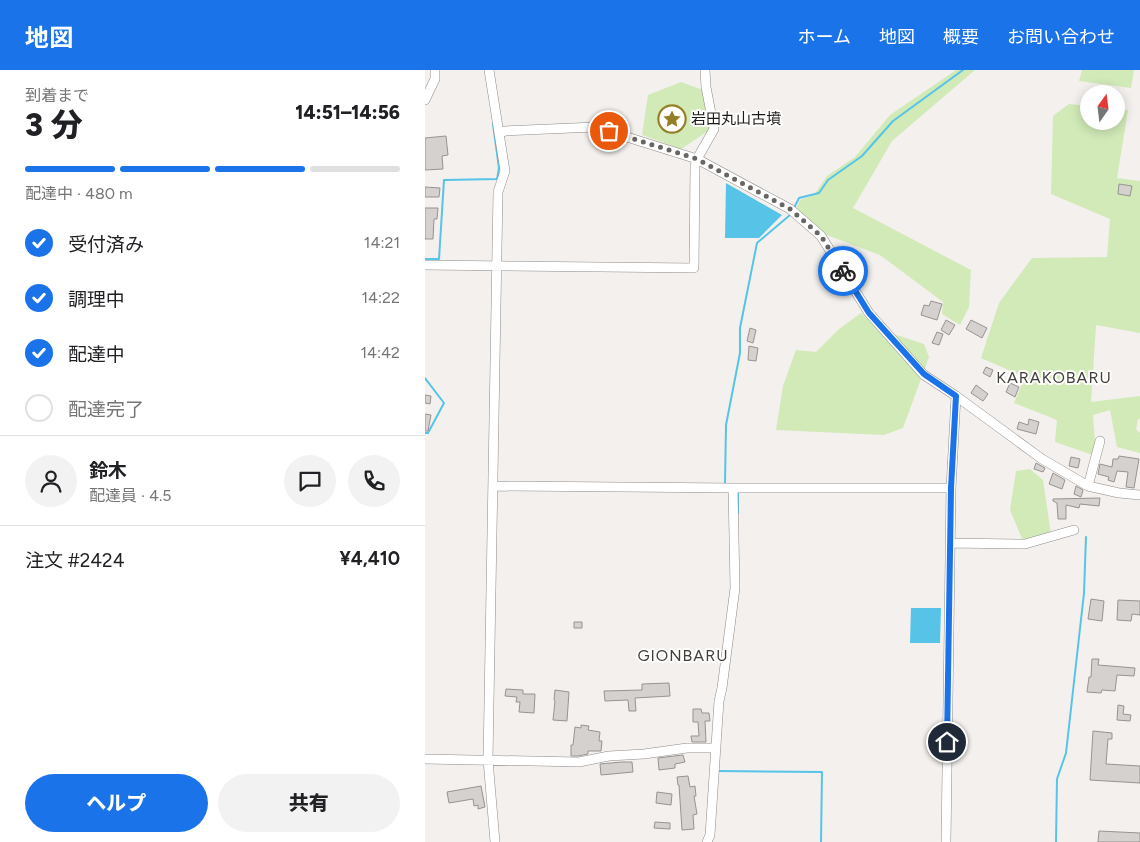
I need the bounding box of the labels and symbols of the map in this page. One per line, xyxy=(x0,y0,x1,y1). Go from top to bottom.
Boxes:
north arrow xyxy=(1080,85,1125,130)
place icon: 岩田丸山古墳 xyxy=(657,104,687,134)
pin xyxy=(588,110,630,152)
place label: 岩田丸山古墳 xyxy=(691,110,781,128)
courier xyxy=(818,246,868,296)
district label: KARAKOBARU xyxy=(996,368,1112,387)
district label: GIONBARU xyxy=(638,646,728,665)
pin xyxy=(926,721,968,763)

